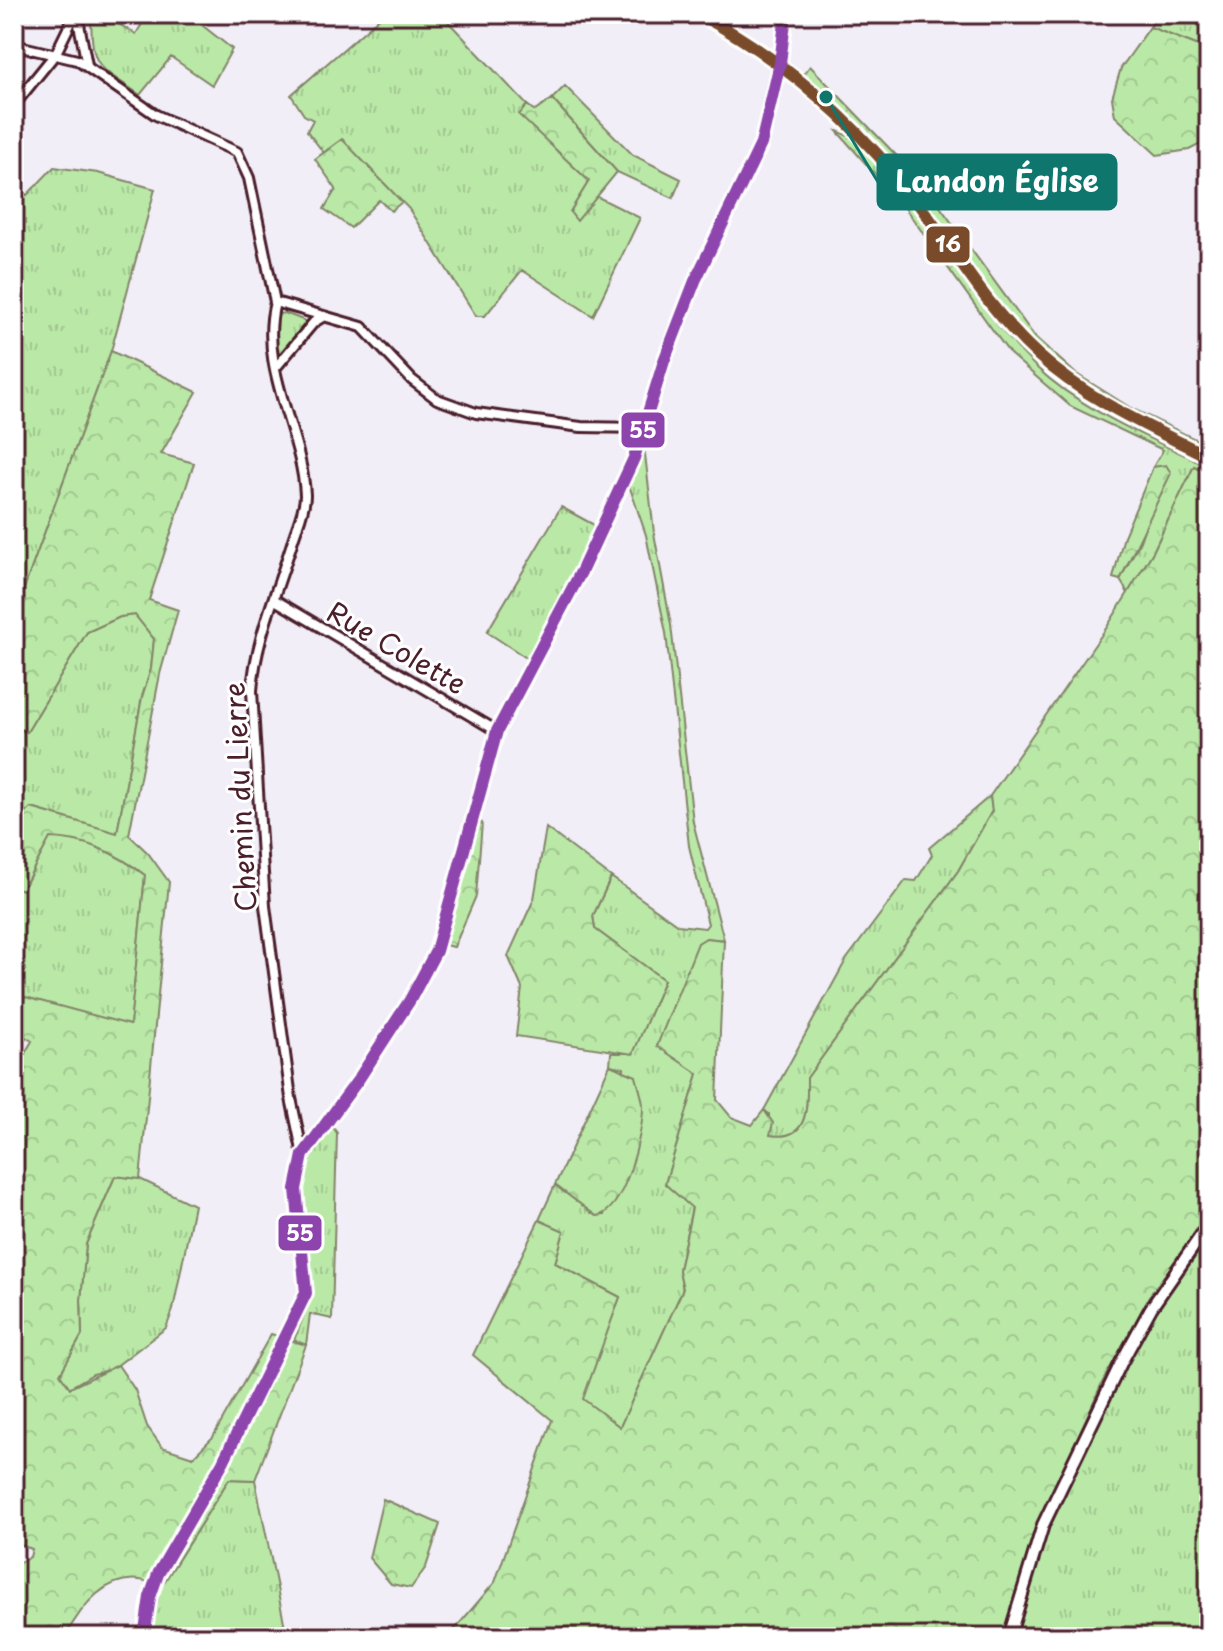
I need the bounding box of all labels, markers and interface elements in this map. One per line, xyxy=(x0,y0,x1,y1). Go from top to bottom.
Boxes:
callout: Landon Église xyxy=(878,155,1116,209)
text: Landon Église xyxy=(895,157,1099,202)
line badge: 16 xyxy=(925,225,971,264)
text: 16 xyxy=(935,226,961,259)
line badge: 55 xyxy=(620,411,666,449)
text: 55 xyxy=(629,412,657,445)
street label: Rue Colette xyxy=(319,590,475,704)
street label: Chemin du Lierre xyxy=(212,681,266,913)
line badge: 55 xyxy=(277,1214,323,1252)
text: 55 xyxy=(286,1215,314,1248)

